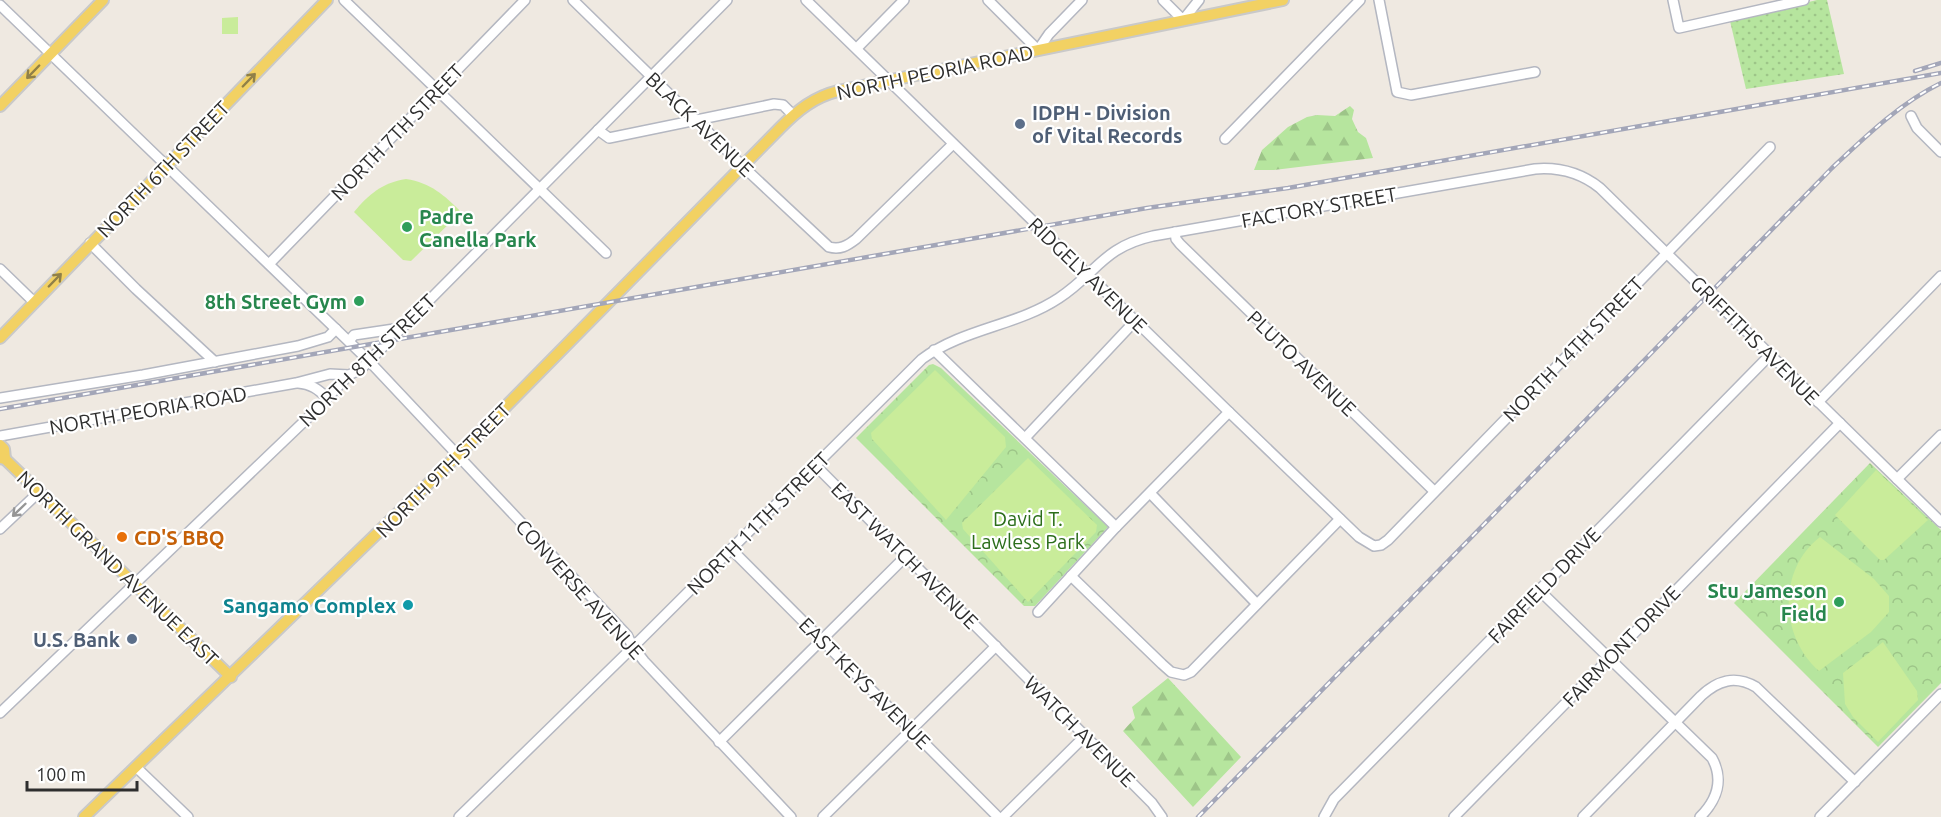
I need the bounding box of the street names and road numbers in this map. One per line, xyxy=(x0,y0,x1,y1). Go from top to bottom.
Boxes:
street label: NORTH PEORIA ROAD xyxy=(835,40,1035,104)
street label: NORTH 7TH STREET xyxy=(326,59,468,205)
street label: BLACK AVENUE xyxy=(642,67,758,181)
street label: NORTH 6TH STREET xyxy=(92,96,234,242)
street label: FACTORY STREET xyxy=(1239,182,1399,232)
street label: RIDGELY AVENUE xyxy=(1024,213,1152,337)
street label: GRIFFITHS AVENUE xyxy=(1686,271,1824,409)
street label: NORTH 14TH STREET xyxy=(1498,272,1648,426)
street label: NORTH 8TH STREET xyxy=(294,289,440,431)
street label: PLUTO AVENUE xyxy=(1243,306,1361,420)
street label: NORTH PEORIA ROAD xyxy=(47,381,249,439)
street label: NORTH 9TH STREET xyxy=(371,398,515,542)
street label: NORTH 11TH STREET xyxy=(682,447,834,599)
street label: NORTH GRAND AVENUE EAST xyxy=(13,466,223,670)
street label: EAST WATCH AVENUE xyxy=(827,477,983,633)
street label: CONVERSE AVENUE xyxy=(511,515,649,663)
street label: FAIRFIELD DRIVE xyxy=(1483,522,1605,648)
street label: FAIRMONT DRIVE xyxy=(1558,581,1684,711)
street label: EAST KEYS AVENUE xyxy=(795,613,935,753)
street label: WATCH AVENUE xyxy=(1020,671,1140,791)

